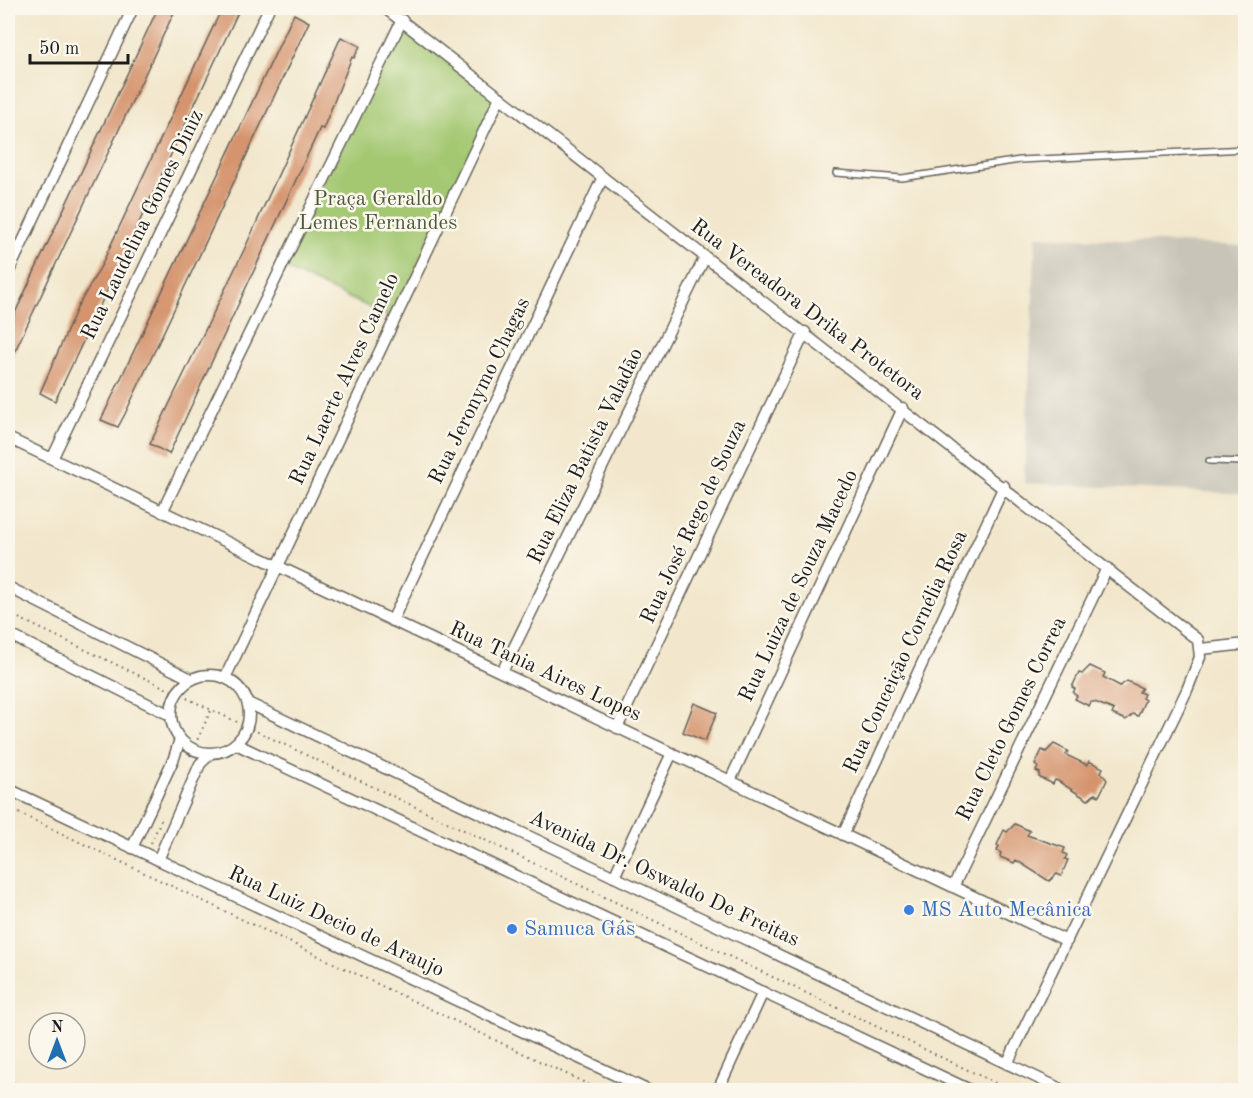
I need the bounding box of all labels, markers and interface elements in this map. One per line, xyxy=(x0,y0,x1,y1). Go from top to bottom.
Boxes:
scale bar xyxy=(30,27,128,65)
text: 50 m xyxy=(39,40,79,58)
street label: Rua Laudelina Gomes Diniz xyxy=(78,107,208,343)
park label: Praça Geraldo Lemes Fernandes xyxy=(299,189,457,234)
street label: Rua Vereadora Drika Protetora xyxy=(686,216,928,404)
street label: Rua Laerte Alves Camelo xyxy=(287,270,403,488)
street label: Rua Jeronymo Chagas xyxy=(426,294,534,488)
street label: Rua Eliza Batista Valadão xyxy=(525,345,647,567)
street label: Rua José Rego de Souza xyxy=(638,417,750,627)
street label: Rua Luiza de Souza Macedo xyxy=(736,467,862,705)
street label: Rua Conceição Cornélia Rosa xyxy=(840,527,972,777)
street label: Rua Cleto Gomes Correa xyxy=(953,614,1071,824)
street label: Rua Tania Aires Lopes xyxy=(446,618,644,726)
street label: Avenida Dr. Oswaldo De Freitas xyxy=(526,807,802,951)
street label: Rua Luiz Decio de Araujo xyxy=(225,863,447,981)
place label: MS Auto Mecânica xyxy=(921,900,1092,921)
marker: MS Auto Mecânica xyxy=(902,903,916,917)
place label: Samuca Gás xyxy=(524,919,635,940)
marker: Samuca Gás xyxy=(505,922,519,936)
north arrow xyxy=(27,1011,87,1071)
text: N xyxy=(51,1020,64,1036)

